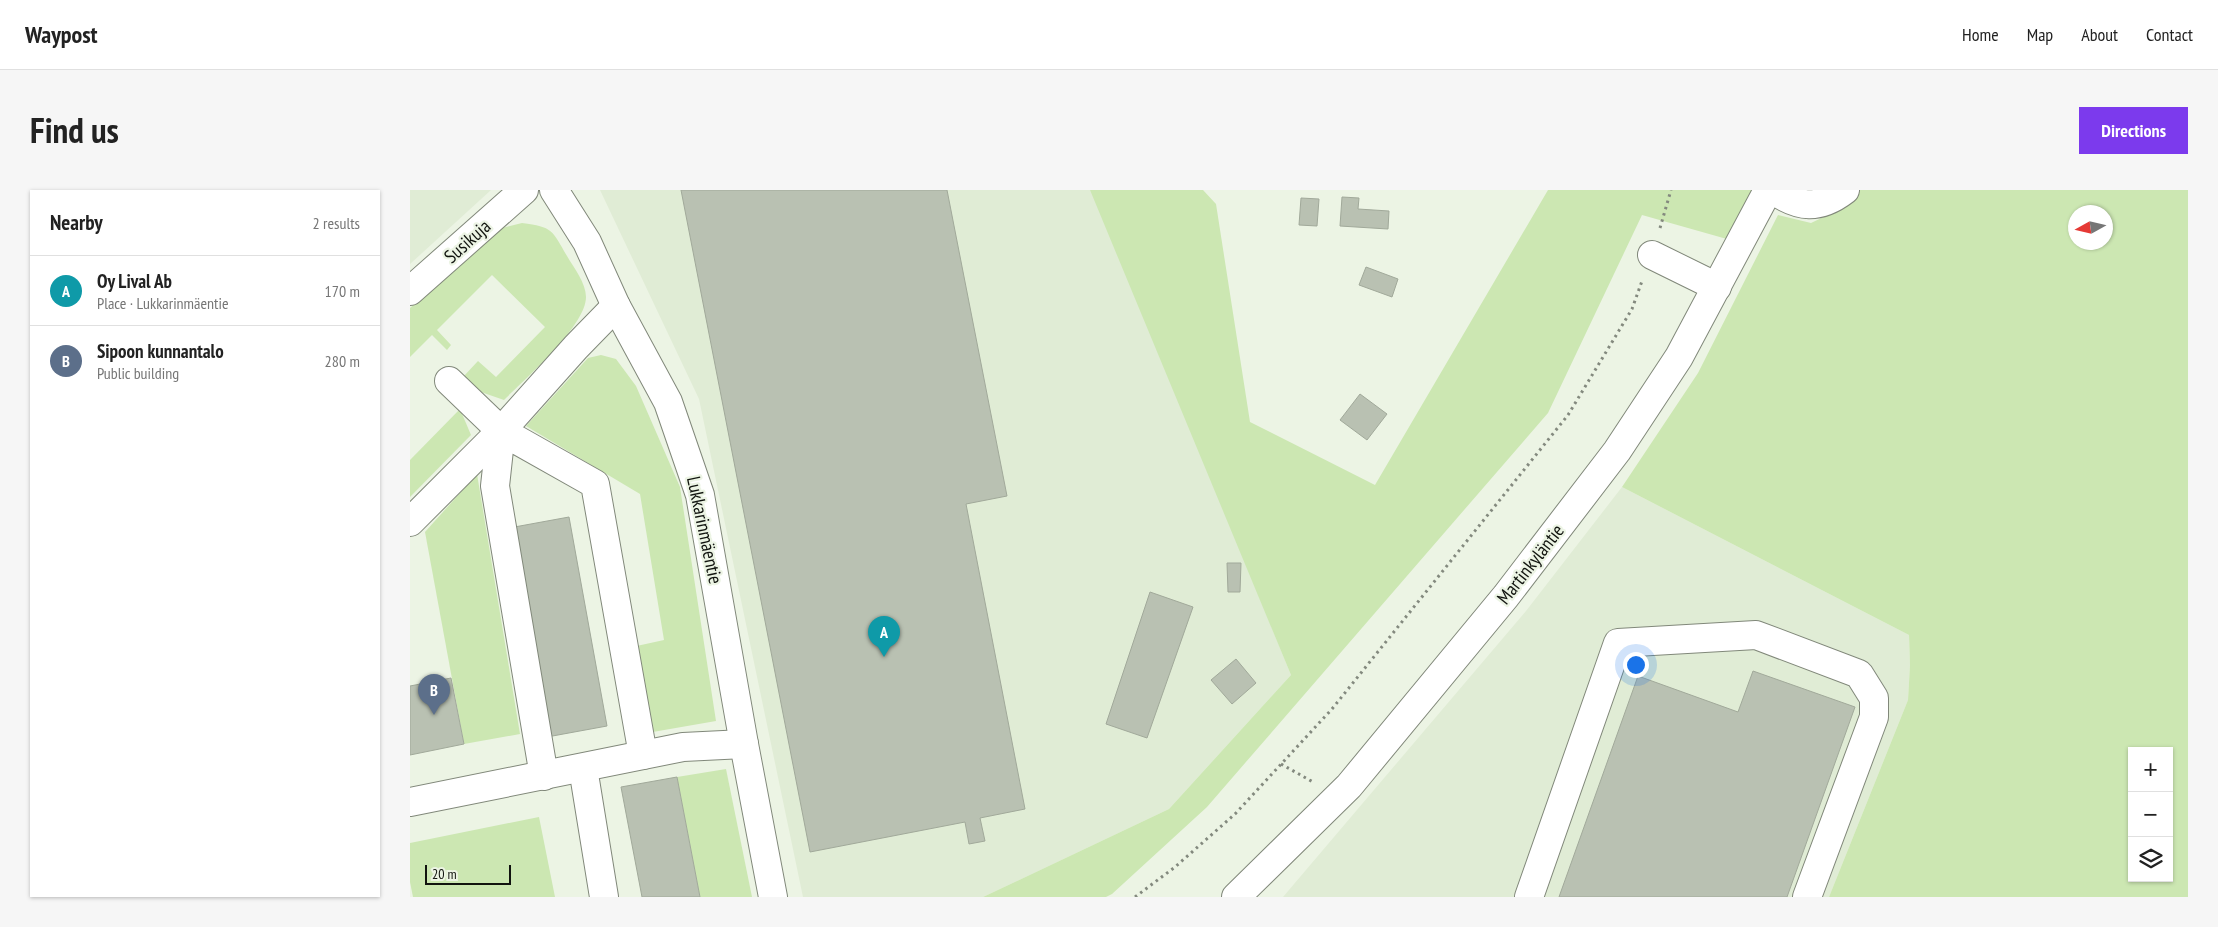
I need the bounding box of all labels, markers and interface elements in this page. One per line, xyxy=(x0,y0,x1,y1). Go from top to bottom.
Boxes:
text: Waypost xyxy=(25,19,98,50)
text: Home xyxy=(1962,23,1999,46)
text: Map xyxy=(2027,23,2053,46)
text: About xyxy=(2081,23,2118,46)
text: Contact xyxy=(2146,23,2193,46)
text: Find us xyxy=(30,107,119,153)
button: Directions xyxy=(2079,107,2188,154)
north arrow xyxy=(2068,205,2113,250)
text: Nearby xyxy=(50,209,103,236)
text: 2 results xyxy=(313,213,360,233)
street label: Susikuja xyxy=(439,214,495,268)
text: Oy Lival Ab xyxy=(97,269,172,293)
text: A xyxy=(62,281,70,301)
text: 170 m xyxy=(325,281,360,301)
text: Place · Lukkarinmäentie xyxy=(97,293,229,313)
text: Sipoon kunnantalo xyxy=(97,339,224,363)
text: B xyxy=(62,351,70,371)
text: 280 m xyxy=(325,351,360,371)
text: Public building xyxy=(97,363,179,383)
street label: Lukkarinmäentie xyxy=(682,474,728,586)
street label: Martinkyläntie xyxy=(1491,519,1569,609)
pin: A xyxy=(868,616,900,657)
your location xyxy=(1623,652,1649,678)
pin: B xyxy=(418,674,450,715)
map controls xyxy=(2128,747,2173,882)
button: + xyxy=(2128,747,2173,792)
button: − xyxy=(2128,792,2173,837)
button: layers xyxy=(2128,837,2173,882)
scale bar xyxy=(425,862,511,885)
text: 20 m xyxy=(432,865,457,883)

